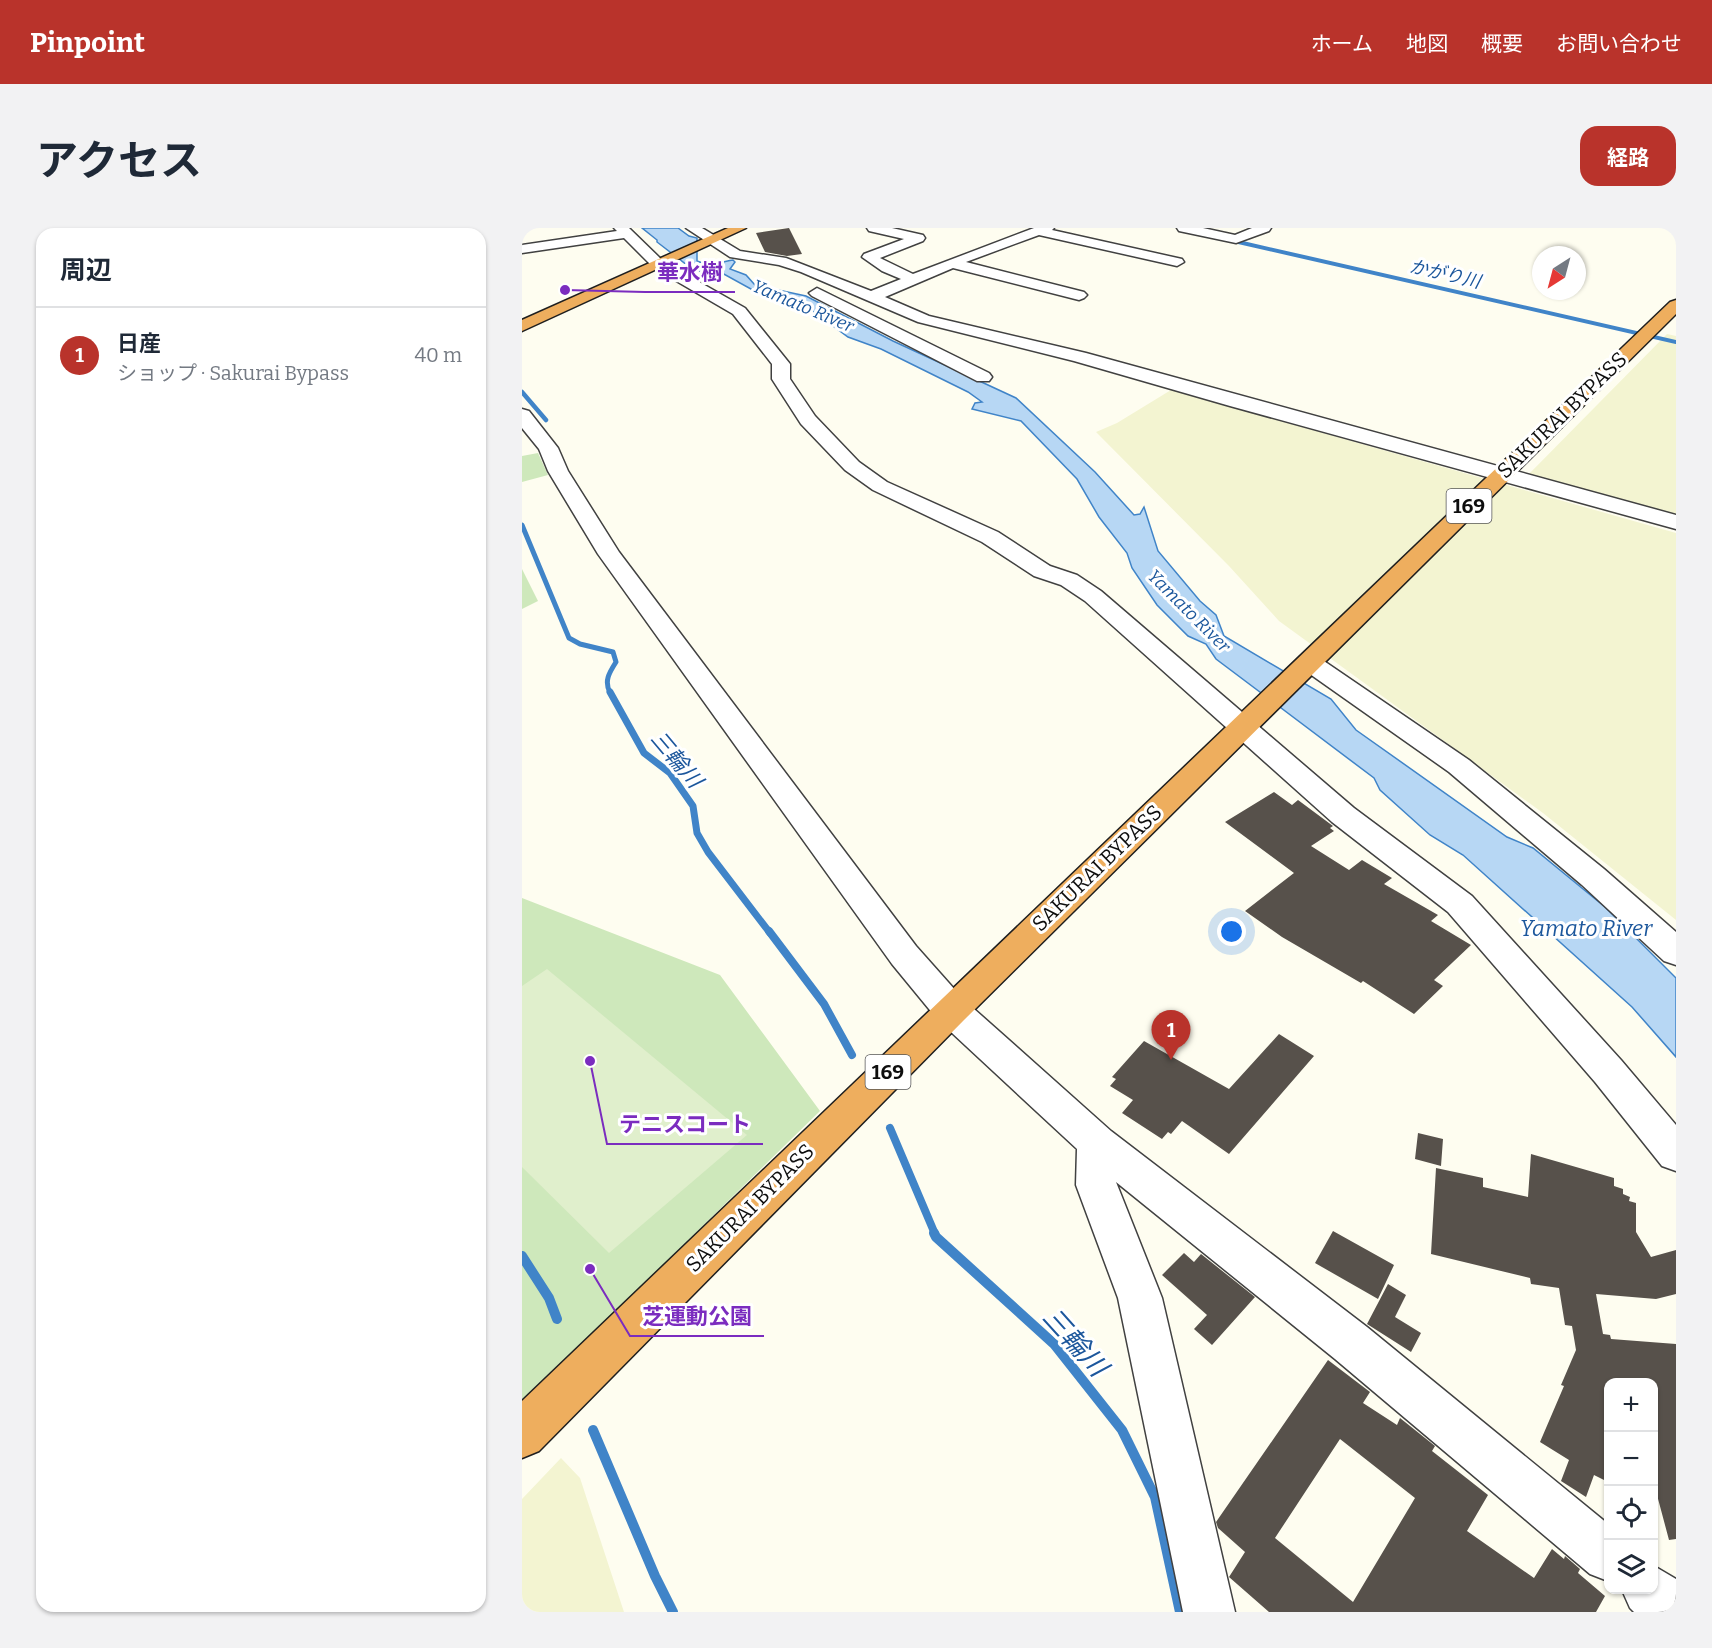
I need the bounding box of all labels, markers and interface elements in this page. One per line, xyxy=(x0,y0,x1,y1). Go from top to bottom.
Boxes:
text: Pinpoint xyxy=(30,26,145,59)
text: ホーム xyxy=(1311,31,1373,57)
text: 地図 xyxy=(1406,31,1448,57)
text: 概要 xyxy=(1481,31,1523,57)
text: お問い合わせ xyxy=(1556,31,1682,57)
button: 経路 xyxy=(1580,126,1676,186)
text: アクセス xyxy=(36,136,202,186)
north arrow xyxy=(1532,246,1586,300)
callout: 華水樹 xyxy=(645,252,735,292)
text: 周辺 xyxy=(60,255,112,286)
water label: かがり川 xyxy=(1407,255,1485,293)
text: 華水樹 xyxy=(657,259,723,286)
water label: Yamato River xyxy=(749,275,858,338)
text: 日産 xyxy=(117,330,161,357)
text: 1 xyxy=(75,343,84,367)
text: 40 m xyxy=(414,343,462,367)
street label: SAKURAI BYPASS xyxy=(1491,346,1633,484)
text: ショップ · Sakurai Bypass xyxy=(117,361,349,385)
road number: 169 xyxy=(1446,489,1492,523)
water label: Yamato River xyxy=(1143,565,1235,657)
water label: 三輪川 xyxy=(645,725,709,795)
street label: SAKURAI BYPASS xyxy=(1026,799,1168,937)
water label: Yamato River xyxy=(1520,915,1653,942)
your location xyxy=(1217,917,1246,946)
pin: 1 xyxy=(1152,1010,1190,1060)
road number: 169 xyxy=(866,1055,910,1089)
callout: テニスコート xyxy=(607,1104,763,1144)
text: テニスコート xyxy=(619,1111,751,1138)
street label: SAKURAI BYPASS xyxy=(680,1138,820,1278)
callout: 芝運動公園 xyxy=(630,1296,764,1336)
water label: 三輪川 xyxy=(1036,1301,1116,1385)
text: 芝運動公園 xyxy=(642,1303,752,1330)
map controls xyxy=(1604,1378,1658,1594)
button: + xyxy=(1604,1378,1658,1432)
button: − xyxy=(1604,1432,1658,1486)
button: locate xyxy=(1604,1486,1658,1540)
button: layers xyxy=(1604,1540,1658,1594)

